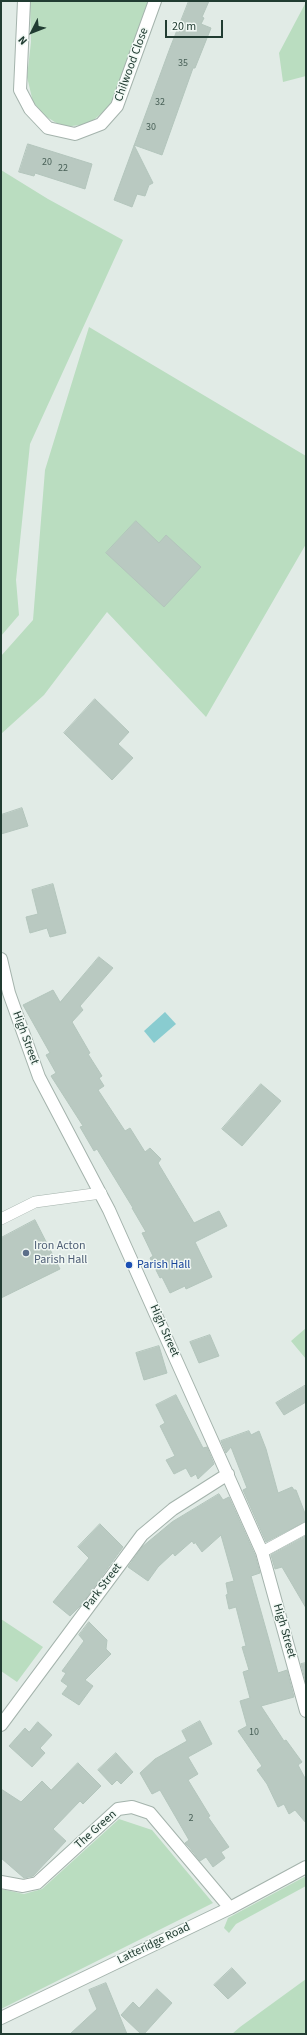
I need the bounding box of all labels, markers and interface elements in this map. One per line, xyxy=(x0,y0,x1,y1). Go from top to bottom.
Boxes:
north arrow xyxy=(12,12,52,52)
scale bar xyxy=(167,12,225,38)
text: 20 m xyxy=(172,18,196,35)
street label: Chilwood Close xyxy=(112,26,152,104)
text: N xyxy=(15,33,31,48)
house number: 35 xyxy=(178,58,188,70)
house number: 32 xyxy=(155,97,165,109)
house number: 30 xyxy=(146,122,156,134)
house number: 20 xyxy=(42,157,52,169)
house number: 22 xyxy=(58,163,68,175)
street label: High Street xyxy=(9,1009,41,1067)
place label: Iron Acton Parish Hall xyxy=(34,1239,87,1267)
marker: Iron Acton Parish Hall xyxy=(21,1248,31,1258)
place label: Parish Hall xyxy=(137,1258,190,1272)
marker: Parish Hall xyxy=(124,1260,134,1270)
street label: High Street xyxy=(146,1303,182,1359)
street label: Park Street xyxy=(81,1561,125,1613)
street label: High Street xyxy=(269,1602,299,1660)
house number: 10 xyxy=(249,1727,259,1739)
street label: The Green xyxy=(72,1808,120,1852)
house number: 2 xyxy=(189,1813,193,1825)
street label: Latteridge Road xyxy=(115,1920,193,1968)

